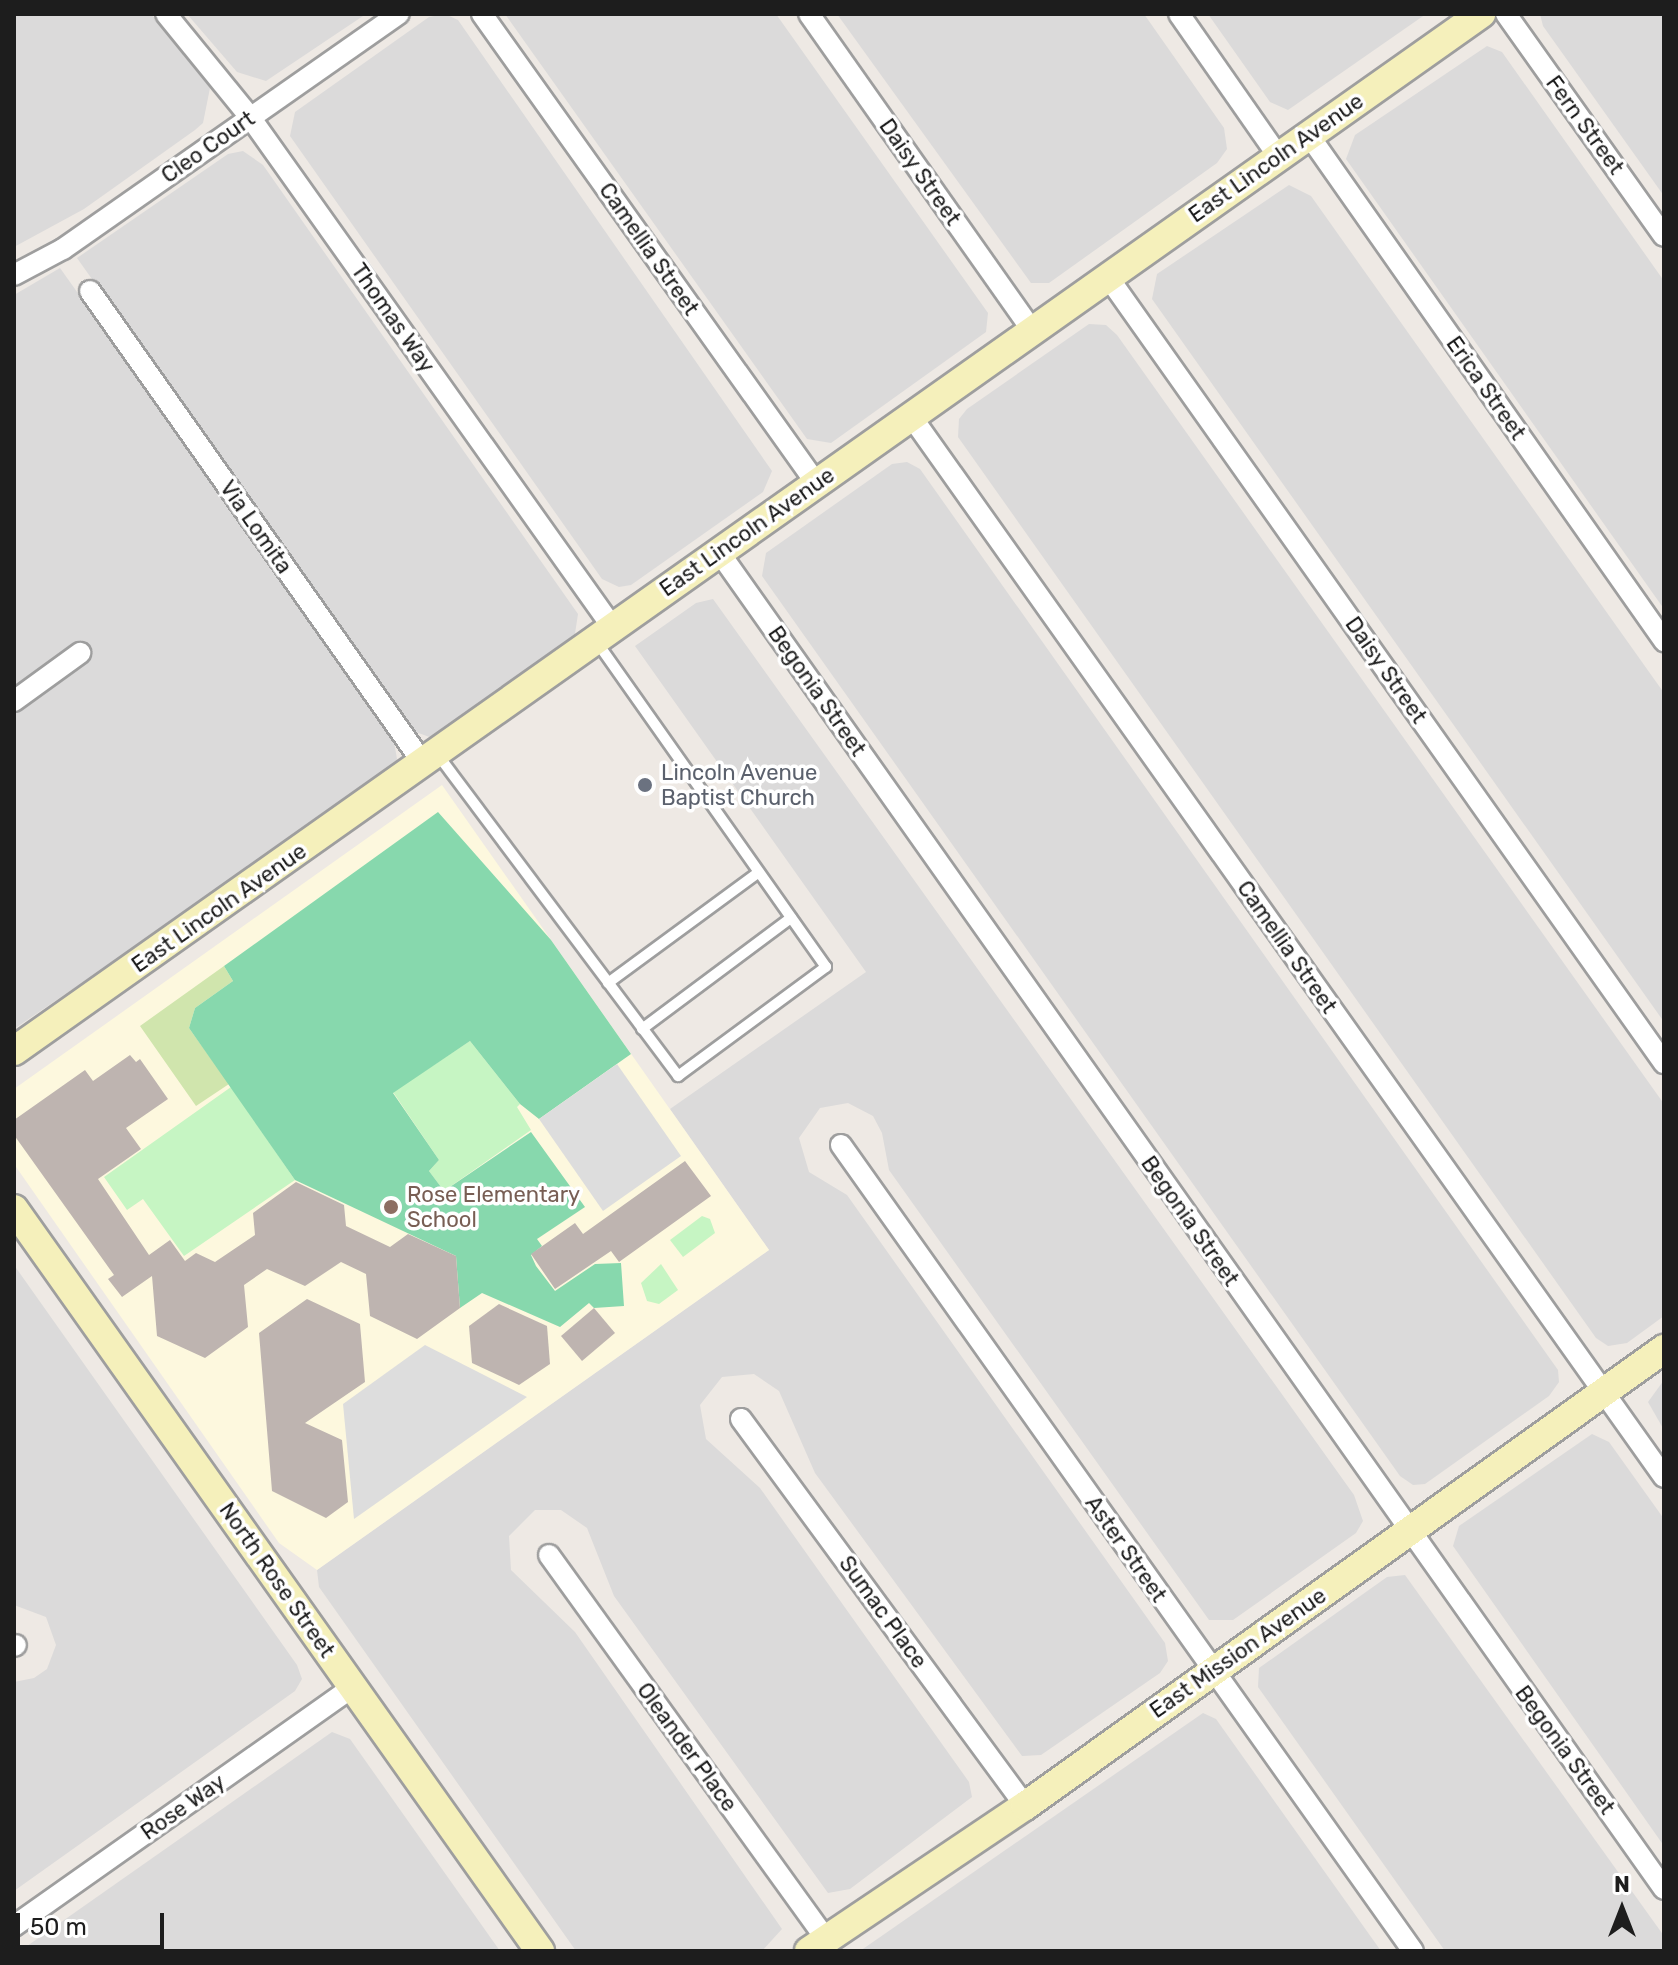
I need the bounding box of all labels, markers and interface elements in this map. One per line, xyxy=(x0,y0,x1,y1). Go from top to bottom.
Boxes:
street label: Fern Street xyxy=(1540,70,1630,180)
street label: East Lincoln Avenue xyxy=(1183,88,1369,228)
street label: Cleo Court xyxy=(156,105,260,189)
street label: Daisy Street xyxy=(873,113,967,231)
street label: Camellia Street xyxy=(593,178,705,320)
street label: Thomas Way xyxy=(346,258,440,378)
street label: Erica Street xyxy=(1441,331,1531,445)
street label: East Lincoln Avenue xyxy=(654,462,840,602)
street label: Via Lomita xyxy=(214,475,298,579)
street label: Daisy Street xyxy=(1339,611,1433,729)
street label: Begonia Street xyxy=(762,621,872,761)
place label: Lincoln Avenue Baptist Church xyxy=(661,759,818,810)
marker: Lincoln Avenue Baptist Church xyxy=(636,776,654,794)
street label: East Lincoln Avenue xyxy=(126,838,312,978)
street label: Camellia Street xyxy=(1231,876,1343,1018)
street label: Begonia Street xyxy=(1135,1151,1245,1291)
place label: Rose Elementary School xyxy=(407,1181,580,1232)
marker: Rose Elementary School xyxy=(382,1198,400,1216)
street label: Aster Street xyxy=(1080,1491,1172,1607)
street label: North Rose Street xyxy=(214,1497,340,1663)
street label: Sumac Place xyxy=(833,1551,933,1673)
street label: East Mission Avenue xyxy=(1145,1582,1331,1724)
street label: Oleander Place xyxy=(631,1677,743,1817)
street label: Begonia Street xyxy=(1509,1681,1621,1819)
street label: Rose Way xyxy=(136,1768,230,1846)
north arrow xyxy=(1582,1869,1662,1949)
text: N xyxy=(1614,1871,1630,1898)
scale bar xyxy=(20,1897,168,1947)
text: 50 m xyxy=(30,1913,87,1941)

